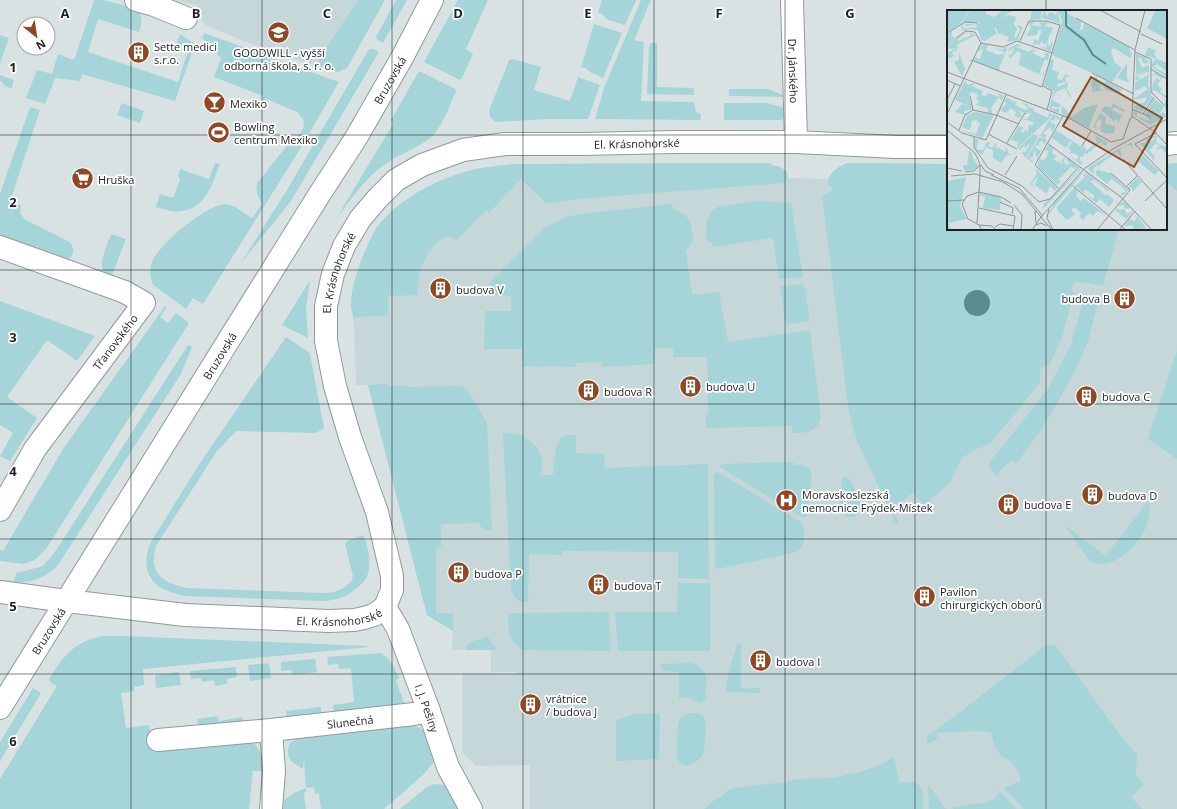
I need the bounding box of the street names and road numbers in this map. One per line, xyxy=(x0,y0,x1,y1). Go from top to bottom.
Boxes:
street label: Dr. Jánského xyxy=(786,38,802,104)
street label: Bruzovská xyxy=(370,53,409,107)
street label: El. Krásnohorské xyxy=(594,135,680,151)
street label: El. Krásnohorské xyxy=(319,229,358,314)
street label: Třanovského xyxy=(89,311,141,373)
street label: Bruzovská xyxy=(199,329,239,382)
street label: Bruzovská xyxy=(28,604,68,657)
street label: El. Krásnohorské xyxy=(296,604,385,629)
street label: I. J. Pešiny xyxy=(412,682,443,735)
street label: Slunečná xyxy=(326,711,374,731)

